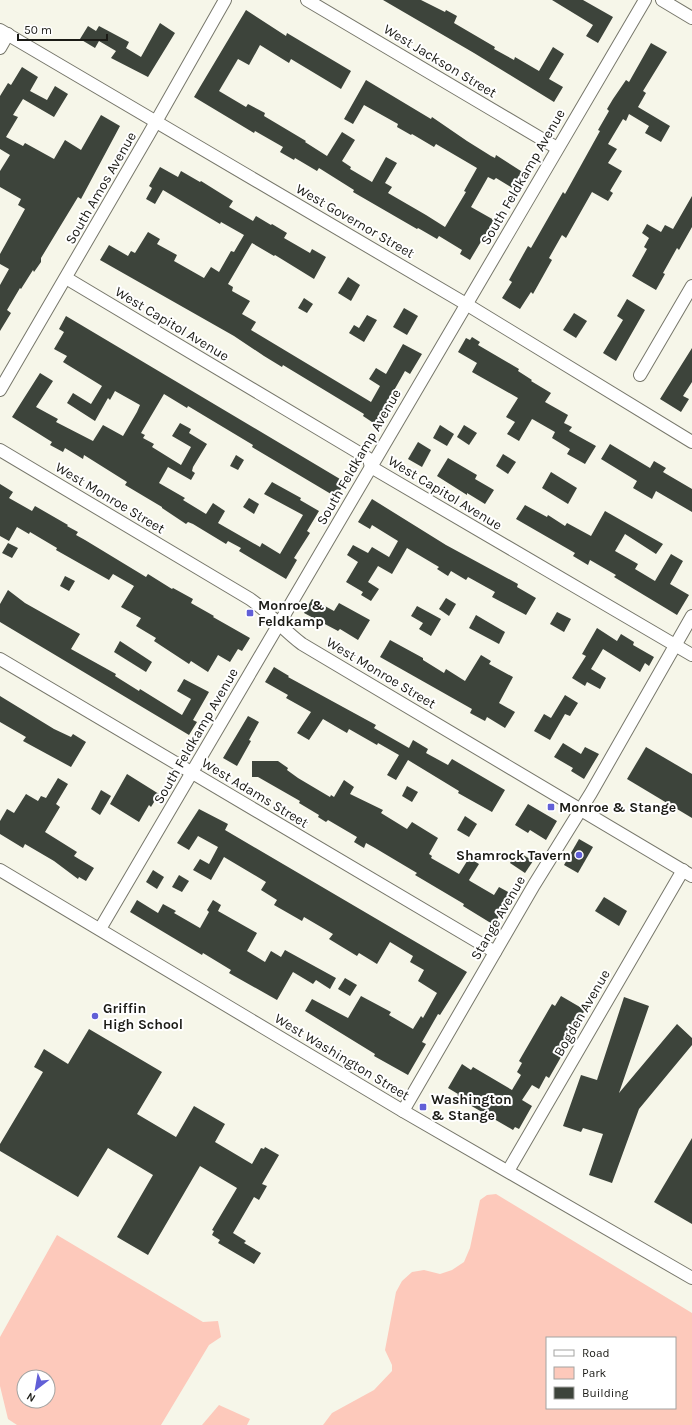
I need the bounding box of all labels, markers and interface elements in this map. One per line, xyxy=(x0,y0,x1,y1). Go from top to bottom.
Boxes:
scale bar xyxy=(18,16,107,42)
street label: West Jackson Street xyxy=(380,21,500,101)
text: 50 m xyxy=(24,23,52,37)
street label: South Feldkamp Avenue xyxy=(477,106,569,248)
street label: South Amos Avenue xyxy=(62,129,140,247)
street label: West Governor Street xyxy=(293,180,417,262)
street label: West Capitol Avenue xyxy=(112,283,232,365)
street label: South Feldkamp Avenue xyxy=(313,386,405,528)
street label: West Capitol Avenue xyxy=(385,452,505,534)
street label: West Monroe Street xyxy=(52,459,168,537)
place label: Monroe & Feldkamp xyxy=(258,597,325,630)
marker: Monroe & Feldkamp xyxy=(245,608,255,618)
street label: West Monroe Street xyxy=(323,634,439,712)
street label: South Feldkamp Avenue xyxy=(150,665,242,807)
street label: West Adams Street xyxy=(199,754,311,832)
place label: Monroe & Stange xyxy=(559,799,676,816)
marker: Monroe & Stange xyxy=(546,802,556,812)
place label: Shamrock Tavern xyxy=(456,847,571,864)
marker: Shamrock Tavern xyxy=(574,850,584,860)
street label: Stange Avenue xyxy=(467,873,529,963)
street label: Bogden Avenue xyxy=(550,966,614,1060)
place label: Griffin High School xyxy=(103,1000,183,1033)
street label: West Washington Street xyxy=(271,1010,413,1104)
marker: Griffin High School xyxy=(90,1011,100,1021)
place label: Washington & Stange xyxy=(431,1091,512,1124)
marker: Washington & Stange xyxy=(418,1102,428,1112)
legend xyxy=(546,1337,676,1409)
text: Road xyxy=(582,1346,610,1360)
text: Park xyxy=(582,1366,607,1380)
north arrow xyxy=(16,1369,56,1409)
text: Building xyxy=(582,1386,629,1400)
text: N xyxy=(24,1390,38,1405)

